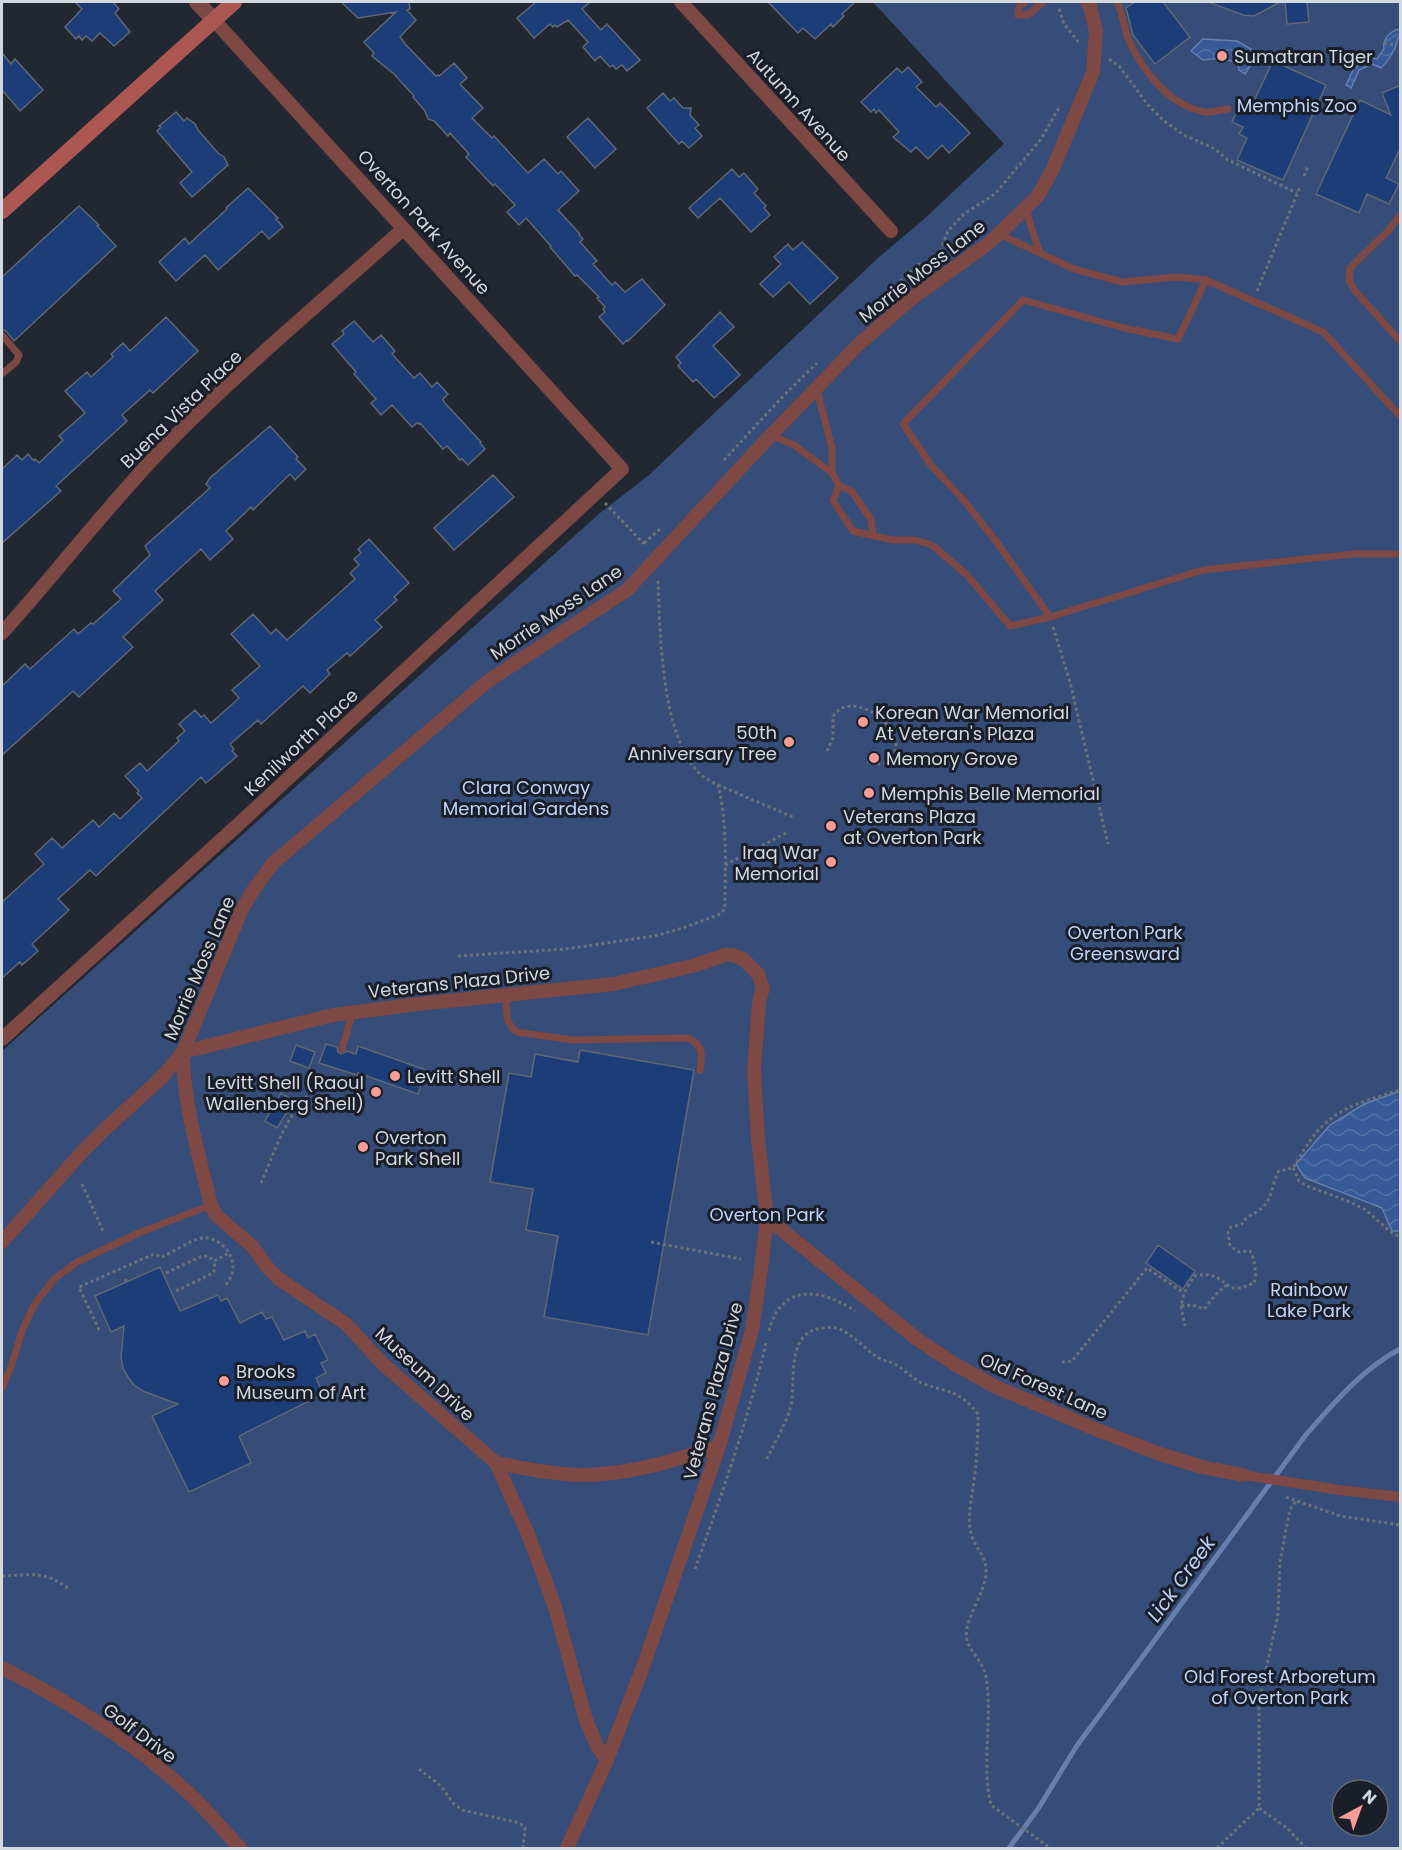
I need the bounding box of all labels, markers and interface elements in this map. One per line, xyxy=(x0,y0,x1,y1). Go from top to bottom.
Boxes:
street label: Autumn Avenue xyxy=(741,43,857,167)
place label: Sumatran Tiger xyxy=(1234,44,1373,69)
marker: Sumatran Tiger xyxy=(1215,49,1229,63)
park label: Memphis Zoo xyxy=(1237,93,1357,118)
street label: Overton Park Avenue xyxy=(352,144,496,300)
street label: Morrie Moss Lane xyxy=(854,214,990,328)
street label: Buena Vista Place xyxy=(114,344,248,474)
street label: Morrie Moss Lane xyxy=(485,559,627,665)
street label: Kenilworth Place xyxy=(239,683,363,801)
place label: Korean War Memorial At Veteran's Plaza xyxy=(875,700,1069,746)
marker: Korean War Memorial At Veteran's Plaza xyxy=(856,715,870,729)
place label: 50th Anniversary Tree xyxy=(627,720,777,766)
marker: 50th Anniversary Tree xyxy=(782,735,796,749)
place label: Memory Grove xyxy=(886,746,1018,771)
marker: Memory Grove xyxy=(867,751,881,765)
park label: Clara Conway Memorial Gardens xyxy=(443,775,609,821)
place label: Memphis Belle Memorial xyxy=(881,781,1100,806)
marker: Memphis Belle Memorial xyxy=(862,786,876,800)
place label: Veterans Plaza at Overton Park xyxy=(843,804,982,850)
marker: Veterans Plaza at Overton Park xyxy=(824,819,838,833)
place label: Iraq War Memorial xyxy=(735,840,819,886)
marker: Iraq War Memorial xyxy=(824,855,838,869)
street label: Morrie Moss Lane xyxy=(157,892,241,1044)
park label: Overton Park Greensward xyxy=(1067,920,1183,966)
street label: Veterans Plaza Drive xyxy=(367,960,551,1004)
place label: Levitt Shell xyxy=(407,1064,500,1089)
marker: Levitt Shell xyxy=(388,1069,402,1083)
place label: Levitt Shell (Raoul Wallenberg Shell) xyxy=(205,1070,364,1116)
marker: Levitt Shell (Raoul Wallenberg Shell) xyxy=(369,1085,383,1099)
place label: Overton Park Shell xyxy=(375,1125,460,1171)
marker: Overton Park Shell xyxy=(356,1140,370,1154)
park label: Overton Park xyxy=(709,1202,825,1227)
park label: Rainbow Lake Park xyxy=(1267,1277,1352,1323)
street label: Veterans Plaza Drive xyxy=(677,1299,749,1483)
street label: Museum Drive xyxy=(370,1321,480,1427)
street label: Old Forest Lane xyxy=(976,1347,1112,1425)
place label: Brooks Museum of Art xyxy=(236,1359,366,1405)
marker: Brooks Museum of Art xyxy=(217,1374,231,1388)
water label: Lick Creek xyxy=(1140,1529,1223,1628)
park label: Old Forest Arboretum of Overton Park xyxy=(1184,1664,1376,1710)
street label: Golf Drive xyxy=(98,1697,182,1769)
north arrow xyxy=(1330,1778,1390,1838)
text: N xyxy=(1357,1784,1382,1810)

